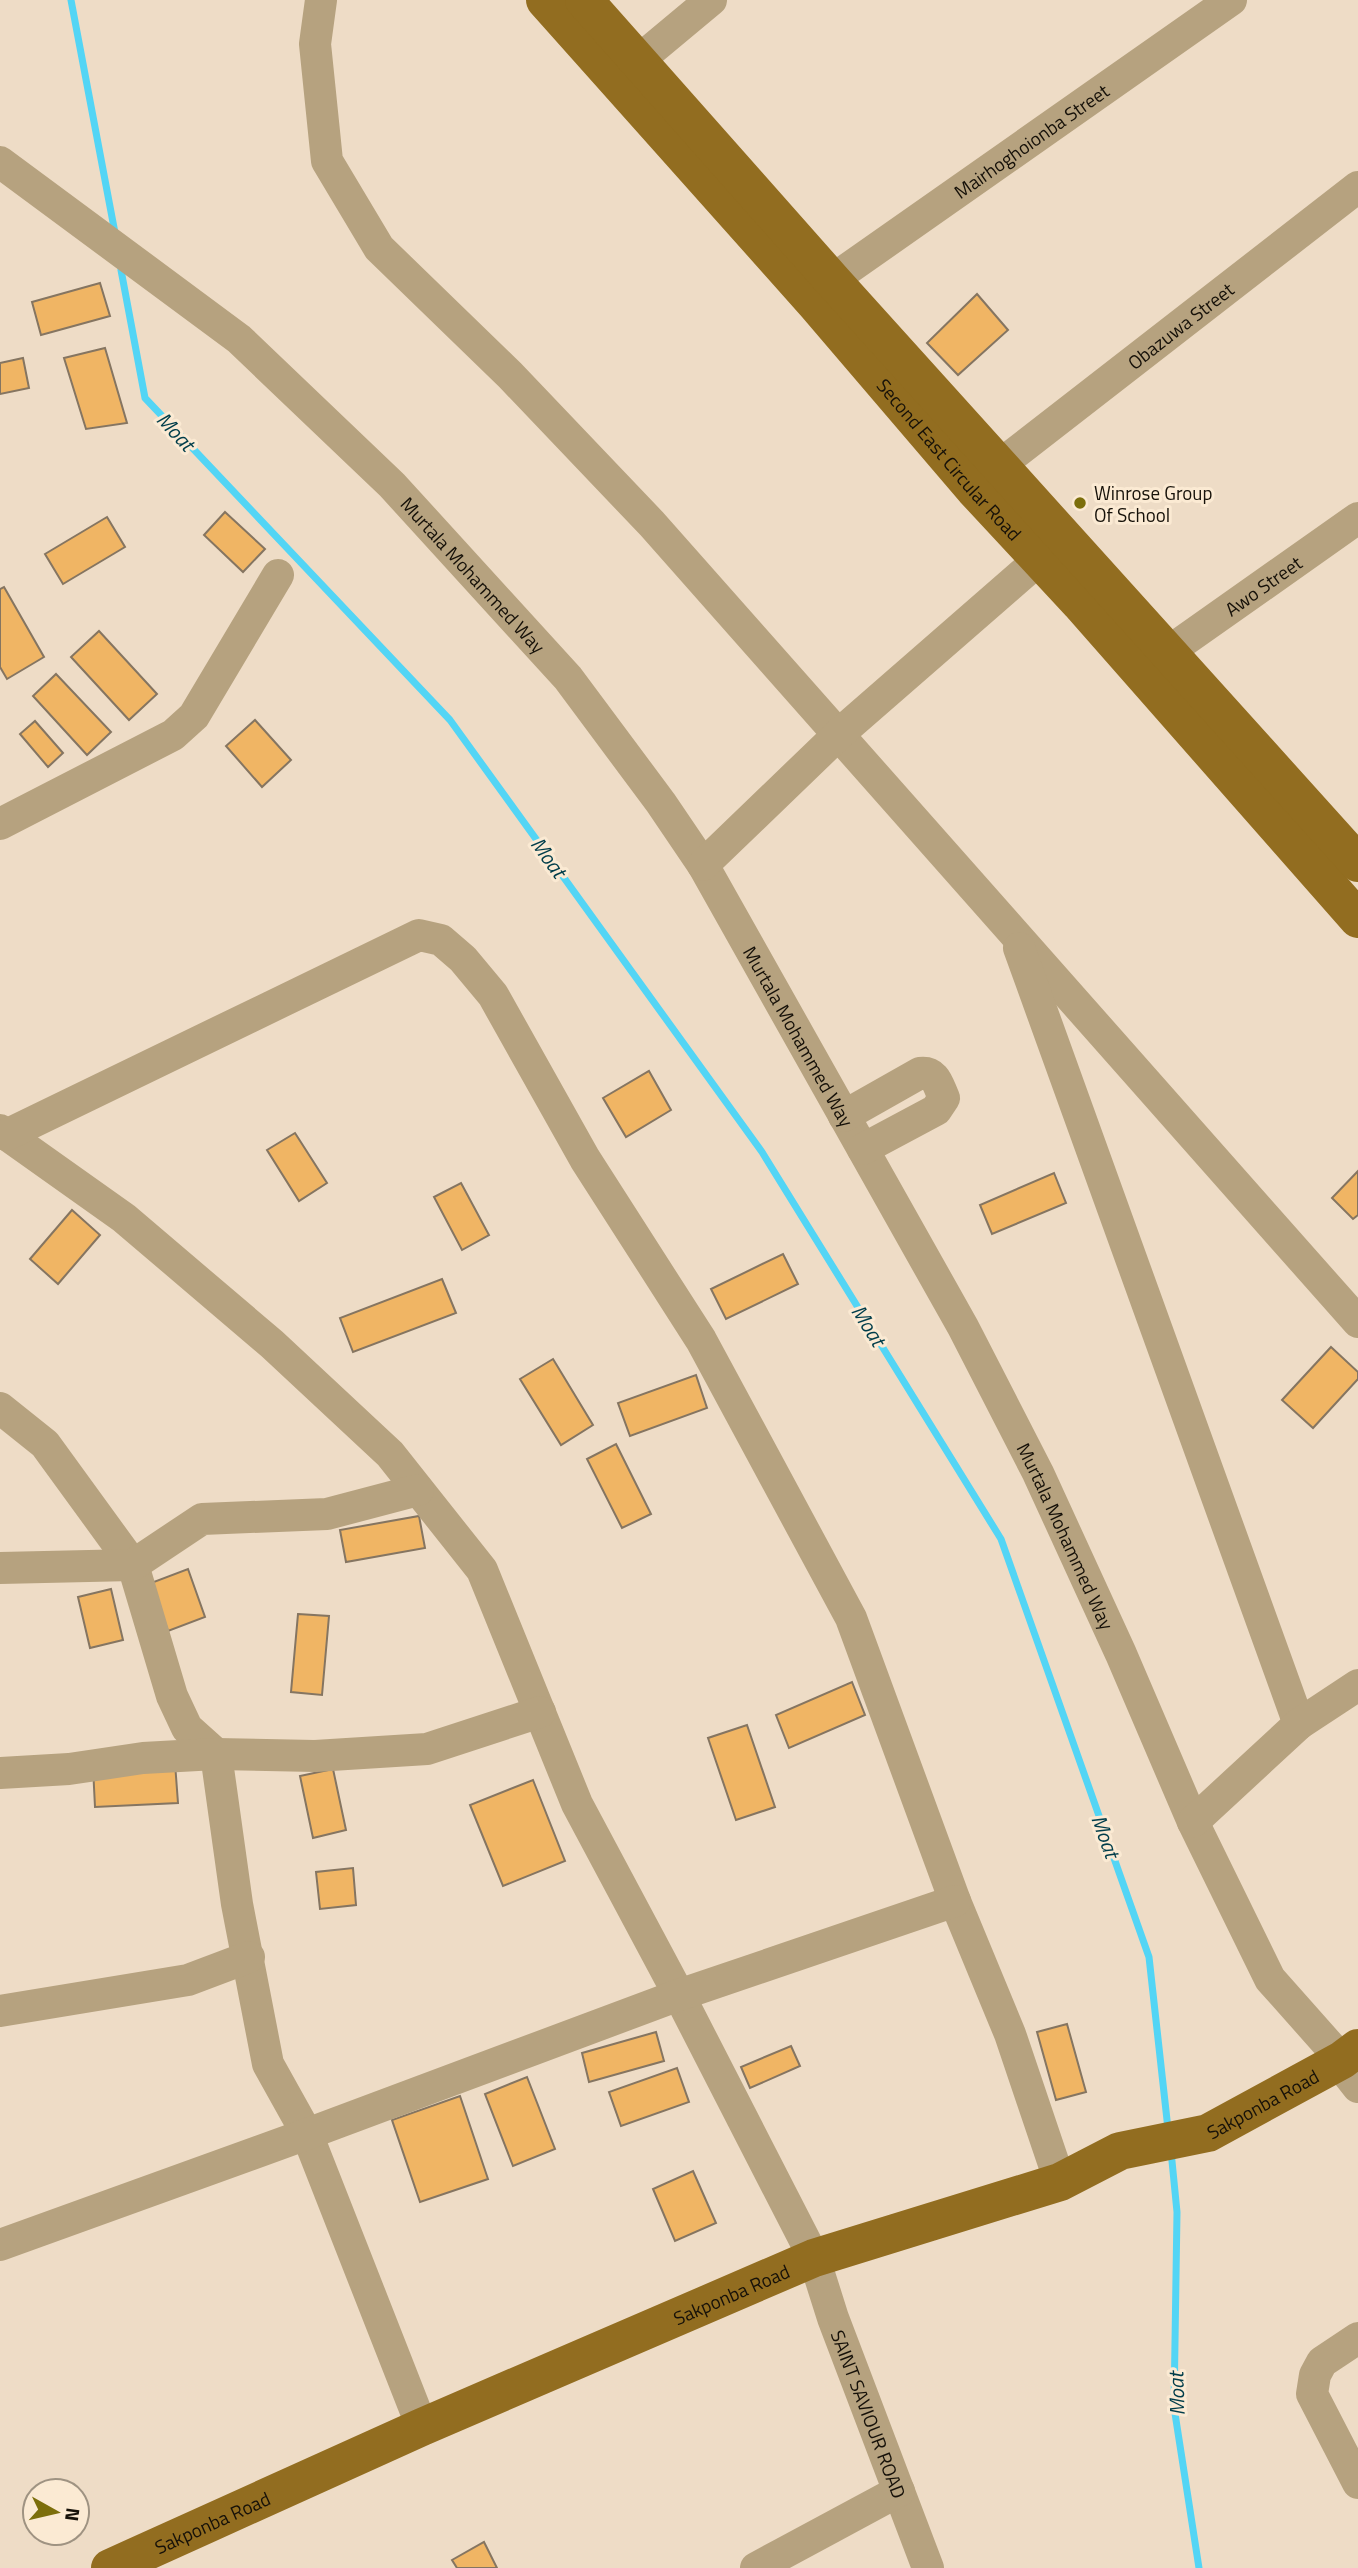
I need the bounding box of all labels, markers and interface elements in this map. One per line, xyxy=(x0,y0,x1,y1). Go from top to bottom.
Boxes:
street label: Mairhoghoionba Street xyxy=(947,76,1115,205)
street label: Obazuwa Street xyxy=(1121,274,1240,376)
street label: Second East Circular Road xyxy=(871,371,1029,547)
water label: Moat xyxy=(149,404,204,460)
place label: Winrose Group Of School xyxy=(1094,478,1212,529)
street label: Murtala Mohammed Way xyxy=(394,490,553,659)
marker: Winrose Group Of School xyxy=(1072,495,1088,511)
street label: Awo Street xyxy=(1218,548,1308,623)
water label: Moat xyxy=(523,830,576,886)
street label: Murtala Mohammed Way xyxy=(737,940,862,1132)
water label: Moat xyxy=(844,1298,895,1354)
street label: Murtala Mohammed Way xyxy=(1010,1437,1122,1634)
water label: Moat xyxy=(1083,1810,1129,1864)
street label: Sakponba Road xyxy=(1201,2061,1324,2146)
street label: Sakponba Road xyxy=(668,2256,794,2332)
street label: SAINT SAVIOUR ROAD xyxy=(824,2325,915,2502)
water label: Moat xyxy=(1159,2369,1193,2416)
north arrow xyxy=(21,2477,91,2547)
street label: Sakponba Road xyxy=(150,2483,275,2561)
text: N xyxy=(58,2506,89,2523)

